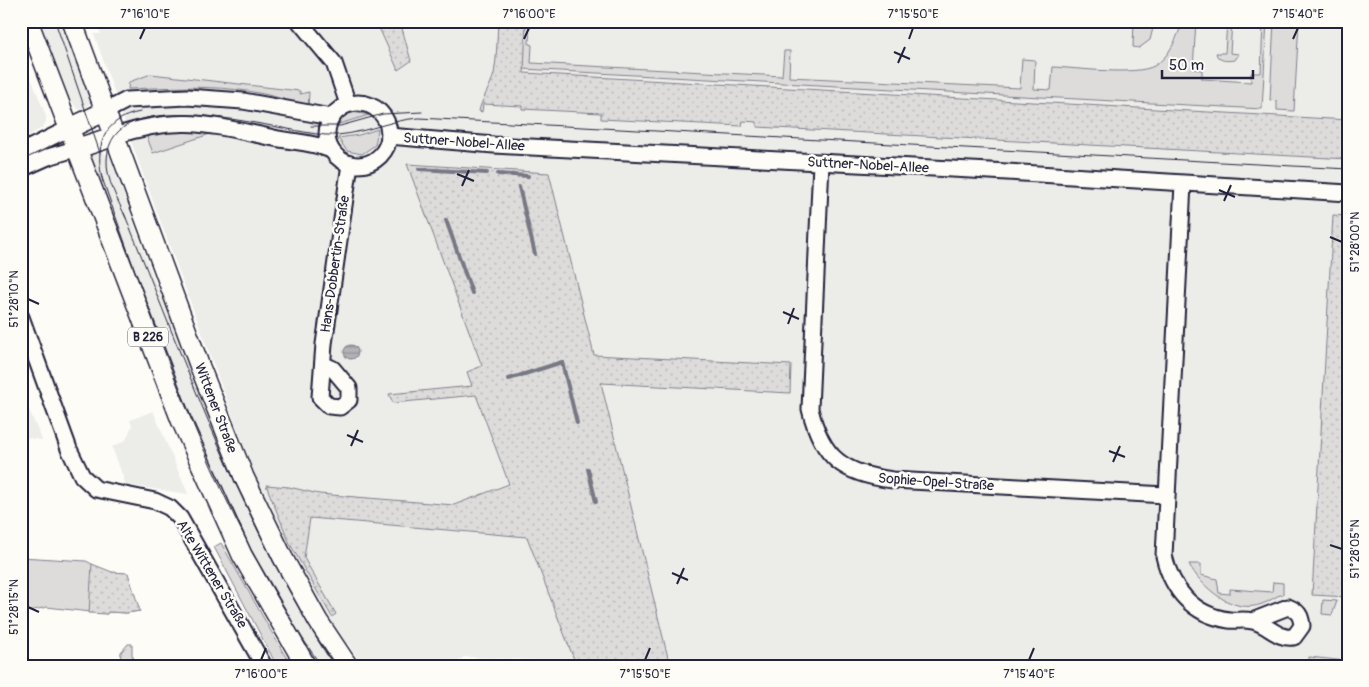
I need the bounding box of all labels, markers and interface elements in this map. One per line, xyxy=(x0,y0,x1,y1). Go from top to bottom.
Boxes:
text: 7°16'10"E xyxy=(120,7,170,22)
text: 7°16'00"E xyxy=(502,7,556,22)
text: 7°15'50"E xyxy=(888,7,939,22)
text: 7°15'40"E xyxy=(1272,7,1324,22)
scale bar xyxy=(1162,48,1253,80)
text: 50 m xyxy=(1169,56,1204,75)
street label: Suttner-Nobel-Allee xyxy=(403,129,525,155)
street label: Suttner-Nobel-Allee xyxy=(807,153,929,177)
street label: Hans-Dobbertin-Straße xyxy=(317,194,353,334)
text: 51°28'00"N xyxy=(1348,212,1363,272)
text: 51°28'10"N xyxy=(7,270,22,328)
road number: B 226 xyxy=(128,328,168,347)
street label: Wittener Straße xyxy=(191,361,241,456)
street label: Sophie-Opel-Straße xyxy=(878,469,995,495)
street label: Alte Wittener Straße xyxy=(173,517,251,631)
text: 51°28'05"N xyxy=(1348,519,1363,579)
text: 51°28'15"N xyxy=(7,579,22,635)
text: 7°16'00"E xyxy=(234,667,288,682)
text: 7°15'50"E xyxy=(620,667,671,682)
text: 7°15'40"E xyxy=(1003,667,1055,682)

